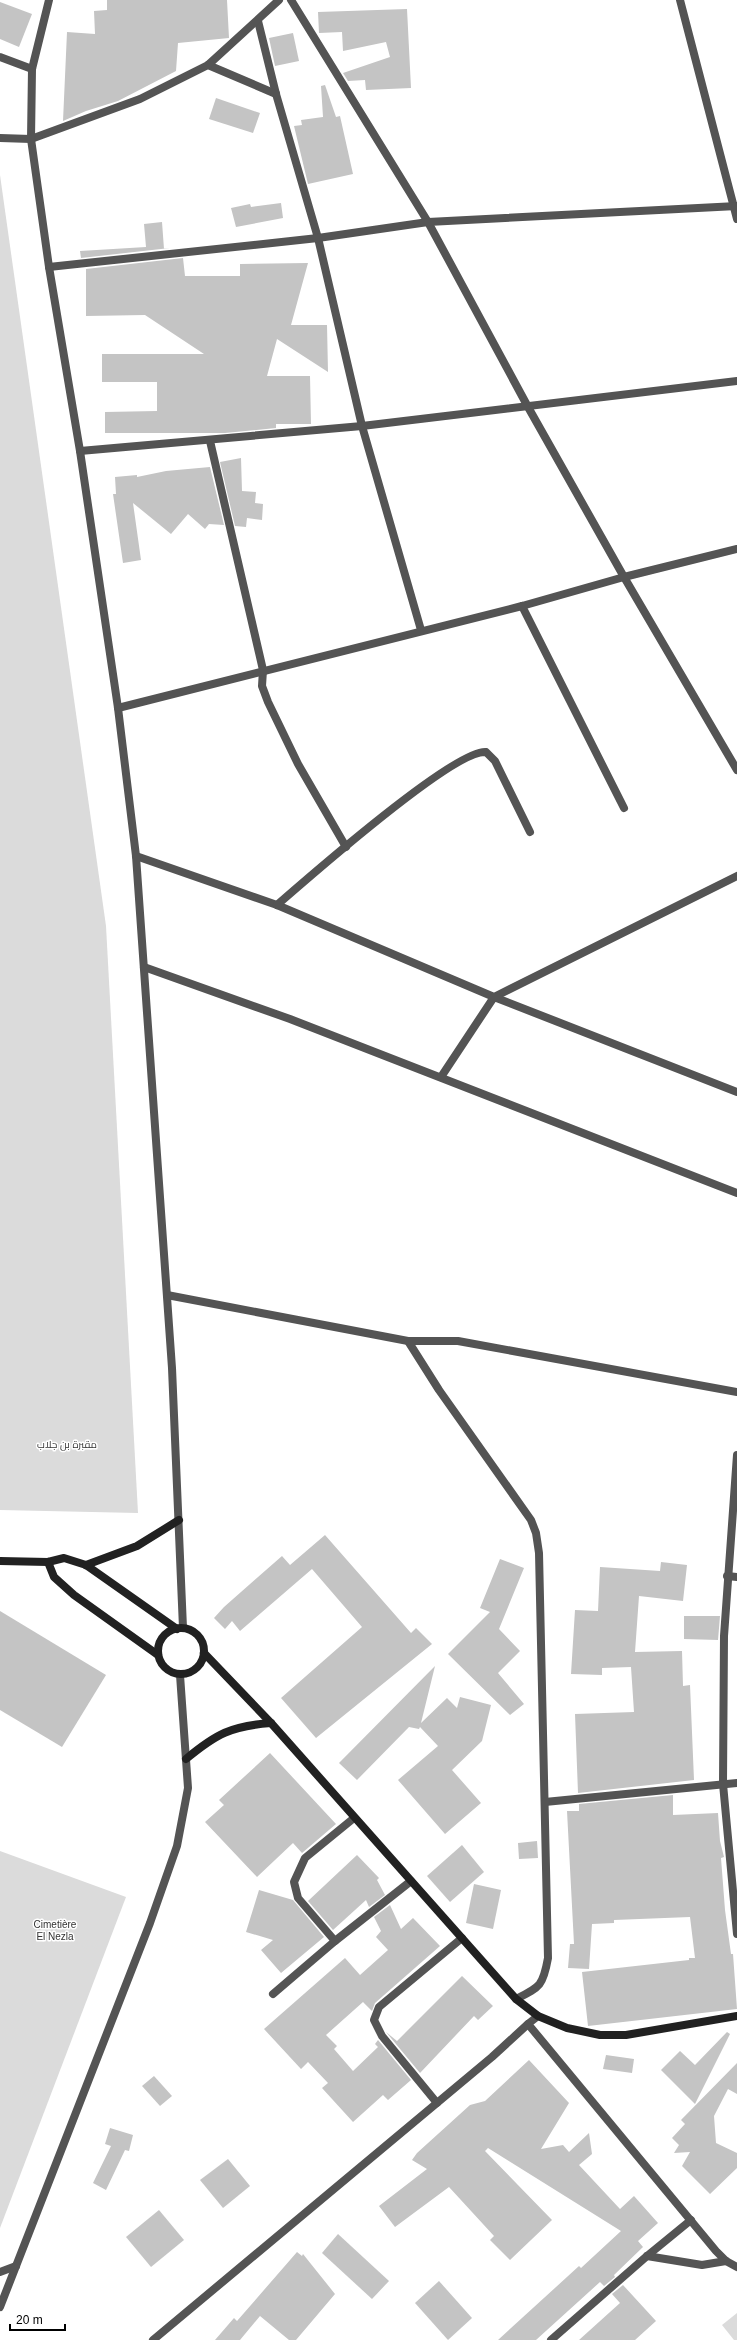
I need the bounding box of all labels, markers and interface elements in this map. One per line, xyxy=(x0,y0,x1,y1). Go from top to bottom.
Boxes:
park label: مقبرة بن جلاب xyxy=(37,1439,97,1451)
park label: Cimetière El Nezla xyxy=(34,1919,77,1942)
scale bar xyxy=(10,2306,65,2332)
text: 20 m xyxy=(16,2313,43,2327)

